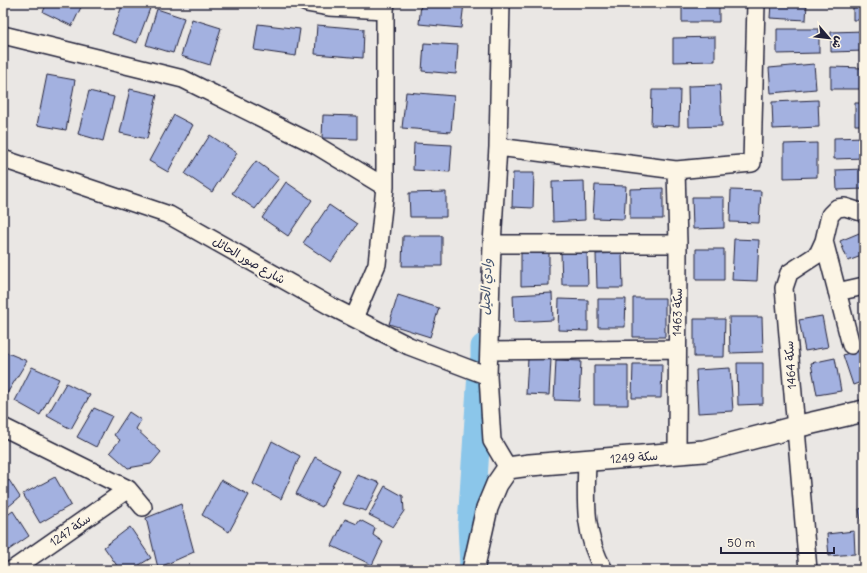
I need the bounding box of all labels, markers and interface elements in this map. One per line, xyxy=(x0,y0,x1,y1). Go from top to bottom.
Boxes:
north arrow xyxy=(809,18,849,58)
text: ش xyxy=(829,34,847,51)
street label: شارع صور الحائل xyxy=(209,233,288,289)
water label: وادي الحيل xyxy=(477,258,496,316)
street label: سكة 1463 xyxy=(669,288,685,336)
street label: سكة 1464 xyxy=(781,340,799,390)
street label: سكة 1249 xyxy=(610,448,658,466)
street label: سكة 1247 xyxy=(47,510,93,550)
scale bar xyxy=(721,529,834,555)
text: 50 m xyxy=(727,535,756,550)

